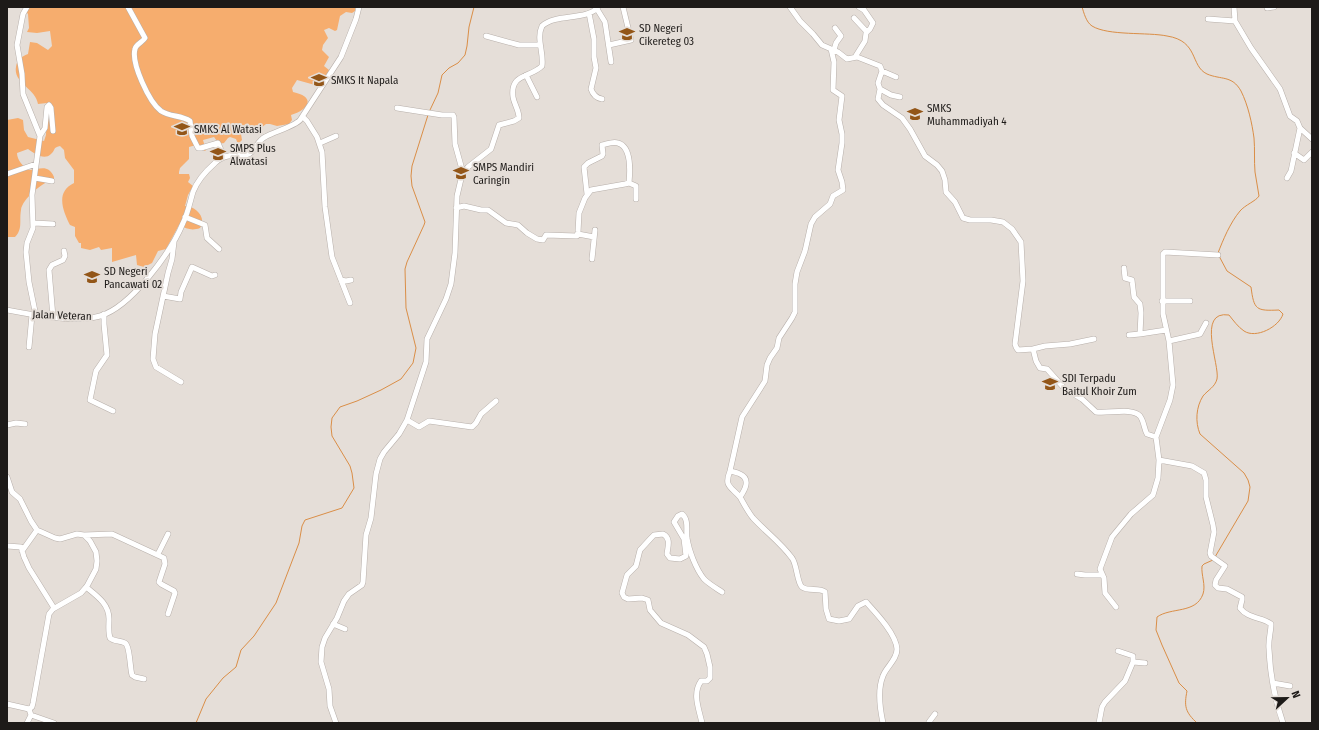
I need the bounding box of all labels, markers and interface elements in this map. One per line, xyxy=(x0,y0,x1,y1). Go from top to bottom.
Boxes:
place label: SD Negeri Cikereteg 03 xyxy=(639,22,694,48)
school or university icon: SD Negeri Cikereteg 03 xyxy=(618,25,636,43)
school or university icon: SMKS It Napala xyxy=(310,71,328,89)
place label: SMKS It Napala xyxy=(331,74,398,87)
place label: SMKS Muhammadiyah 4 xyxy=(927,102,1007,128)
school or university icon: SMKS Muhammadiyah 4 xyxy=(906,105,924,123)
school or university icon: SMKS Al Watasi xyxy=(173,120,191,138)
place label: SMKS Al Watasi xyxy=(194,123,262,136)
place label: SMPS Plus Alwatasi xyxy=(230,142,276,168)
school or university icon: SMPS Plus Alwatasi xyxy=(209,145,227,163)
place label: SMPS Mandiri Caringin xyxy=(473,161,534,187)
school or university icon: SMPS Mandiri Caringin xyxy=(452,164,470,182)
place label: SD Negeri Pancawati 02 xyxy=(104,265,162,291)
school or university icon: SD Negeri Pancawati 02 xyxy=(83,268,101,286)
street label: Jalan Veteran xyxy=(32,308,92,323)
place label: SDI Terpadu Baitul Khoir Zum xyxy=(1062,372,1137,398)
school or university icon: SDI Terpadu Baitul Khoir Zum xyxy=(1041,375,1059,393)
north arrow xyxy=(1267,678,1307,718)
text: N xyxy=(1289,689,1303,700)

